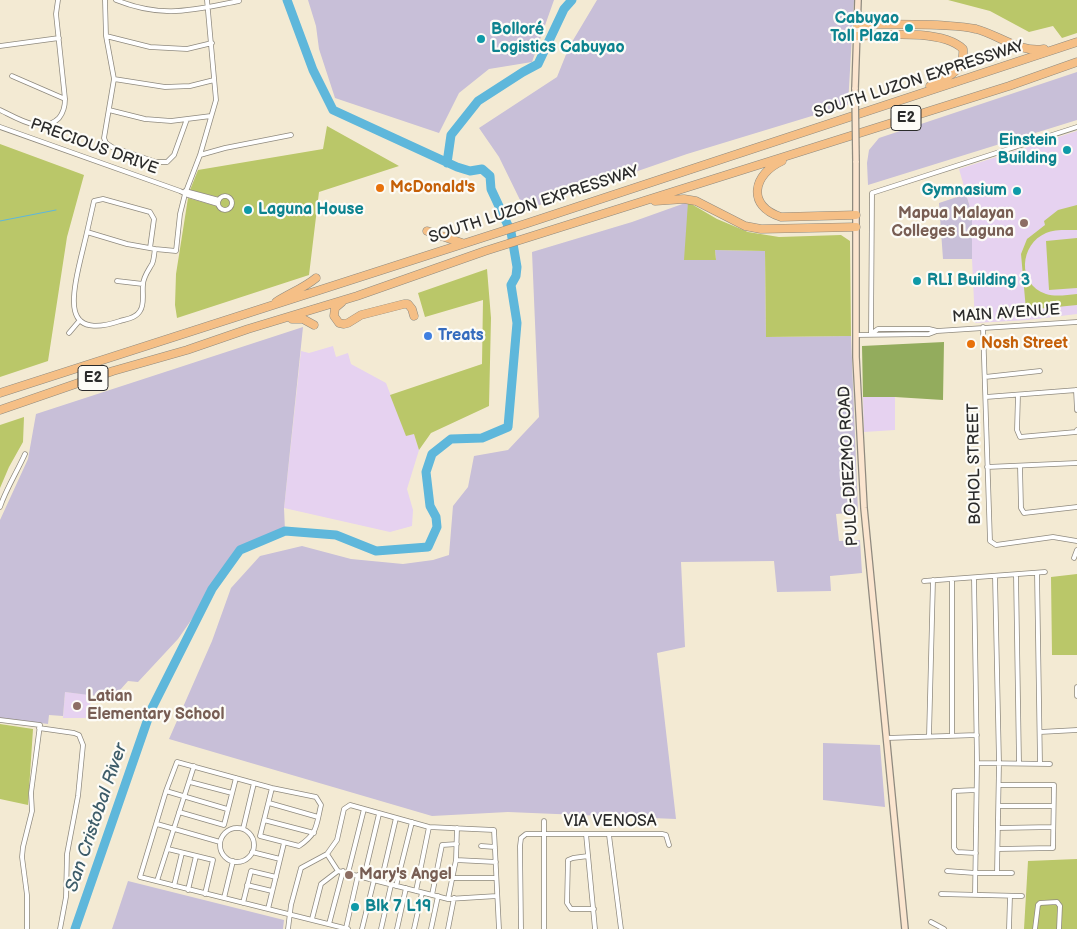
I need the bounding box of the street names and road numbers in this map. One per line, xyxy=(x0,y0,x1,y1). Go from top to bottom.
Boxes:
street label: SOUTH LUZON EXPRESSWAY xyxy=(812,37,1026,123)
road number: E2 xyxy=(891,106,921,130)
street label: PRECIOUS DRIVE xyxy=(28,115,160,179)
street label: SOUTH LUZON EXPRESSWAY xyxy=(427,162,641,248)
street label: MAIN AVENUE xyxy=(951,301,1061,327)
road number: E2 xyxy=(78,366,108,390)
street label: PULO-DIEZMO ROAD xyxy=(835,385,863,547)
street label: BOHOL STREET xyxy=(964,403,986,525)
street label: VIA VENOSA xyxy=(564,812,656,832)

